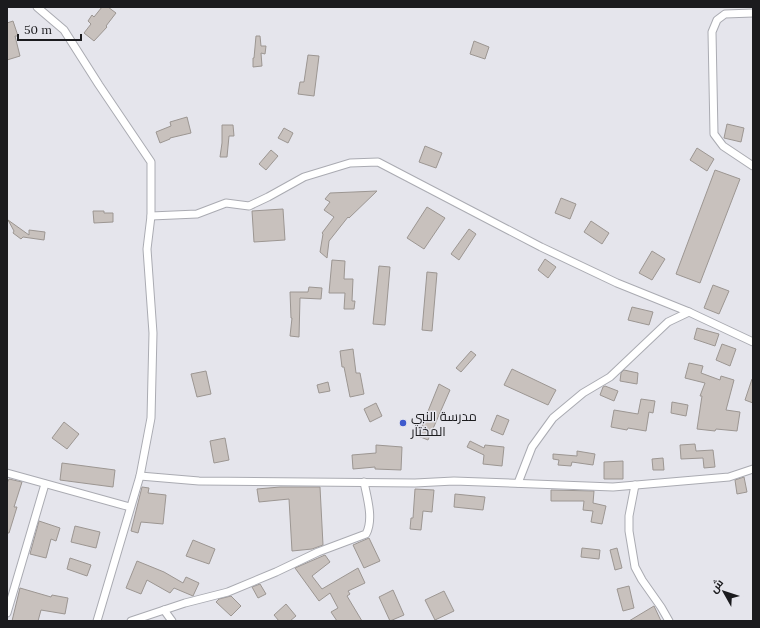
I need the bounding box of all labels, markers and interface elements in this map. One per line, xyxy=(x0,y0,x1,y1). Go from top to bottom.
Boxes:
scale bar xyxy=(18,16,81,42)
text: 50 m xyxy=(24,22,52,37)
place label: مدرسة النبي المختار xyxy=(410,408,477,440)
marker: مدرسة النبي المختار xyxy=(398,418,408,428)
north arrow xyxy=(704,572,744,612)
text: ش xyxy=(706,576,726,596)

